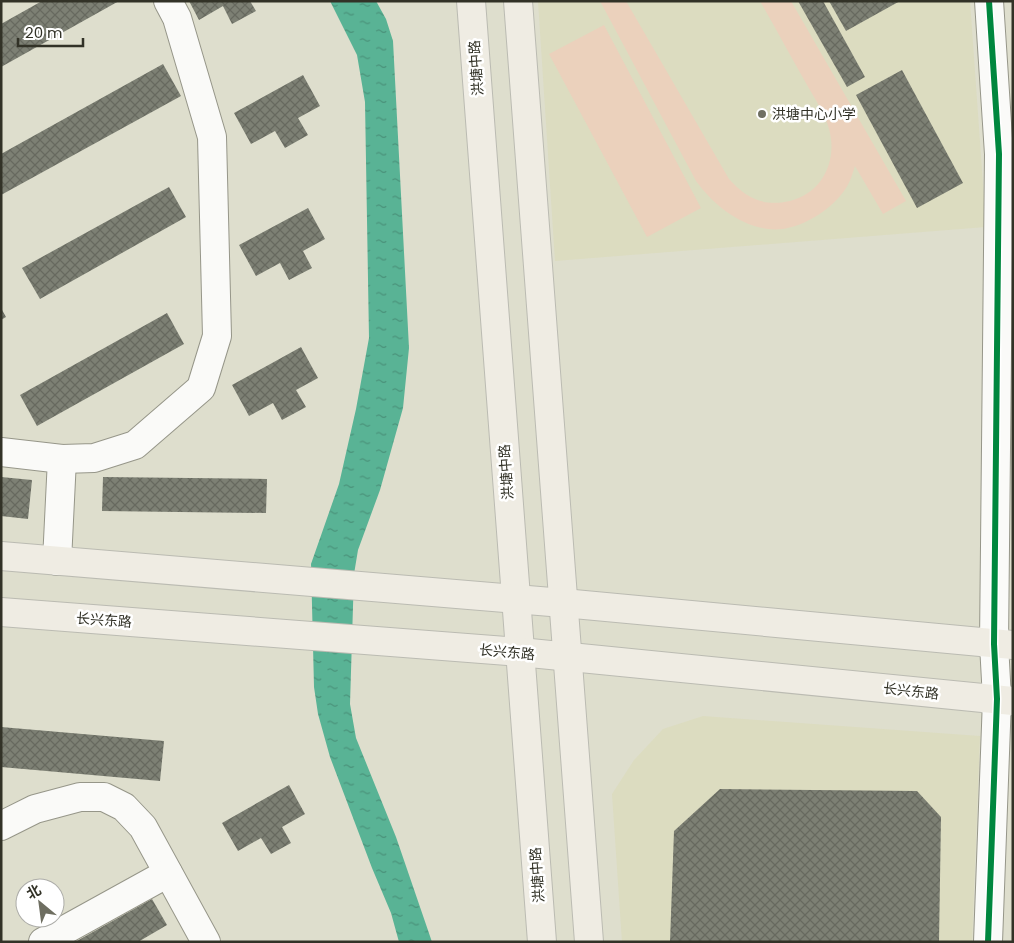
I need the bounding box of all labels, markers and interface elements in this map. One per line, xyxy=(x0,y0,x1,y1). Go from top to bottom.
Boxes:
scale bar xyxy=(18,15,82,47)
text: 20 m xyxy=(25,22,63,43)
street label: 洪塘中路 xyxy=(464,39,488,97)
place label: 洪塘中心小学 xyxy=(772,104,856,124)
marker: 洪塘中心小学 xyxy=(756,108,768,120)
street label: 洪塘中路 xyxy=(494,443,518,501)
street label: 长兴东路 xyxy=(75,608,133,632)
street label: 长兴东路 xyxy=(478,640,536,664)
street label: 长兴东路 xyxy=(882,678,940,704)
street label: 洪塘中路 xyxy=(525,846,549,904)
north arrow xyxy=(15,878,65,928)
text: 北 xyxy=(23,879,45,904)

